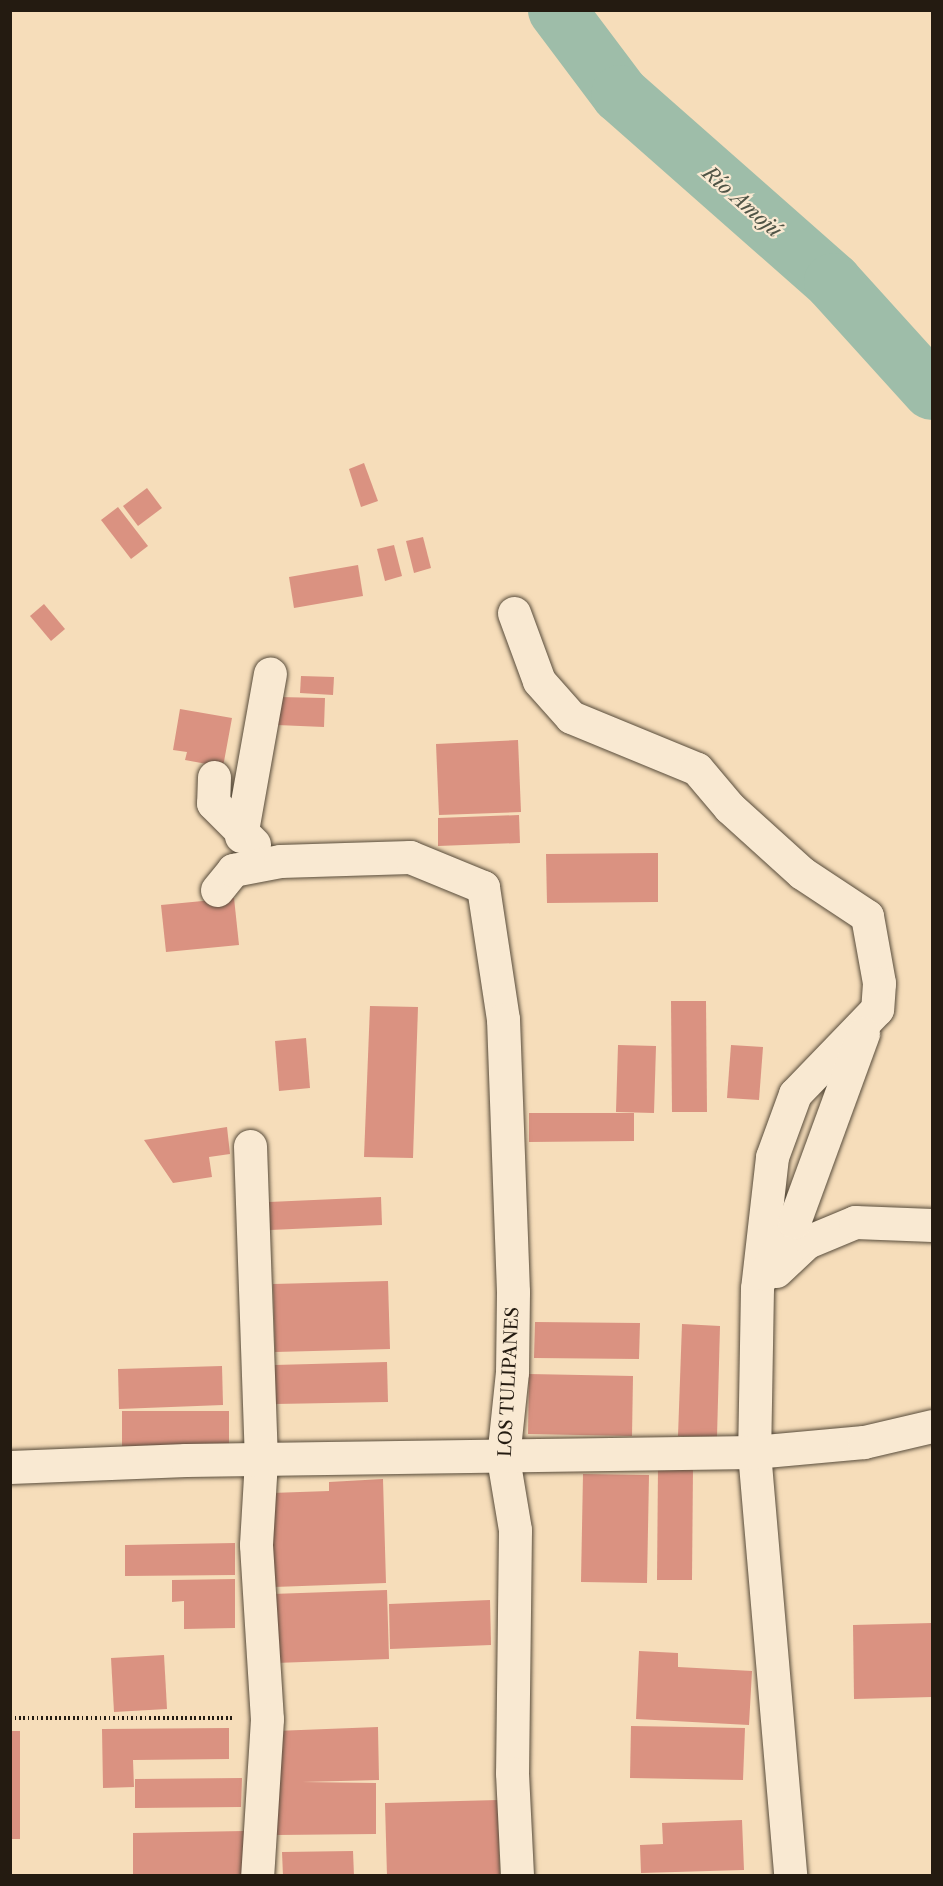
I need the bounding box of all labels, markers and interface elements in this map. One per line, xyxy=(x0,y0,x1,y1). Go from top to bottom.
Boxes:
water label: Río Amojú xyxy=(698,161,786,243)
street label: LOS TULIPANES xyxy=(494,1306,524,1458)

